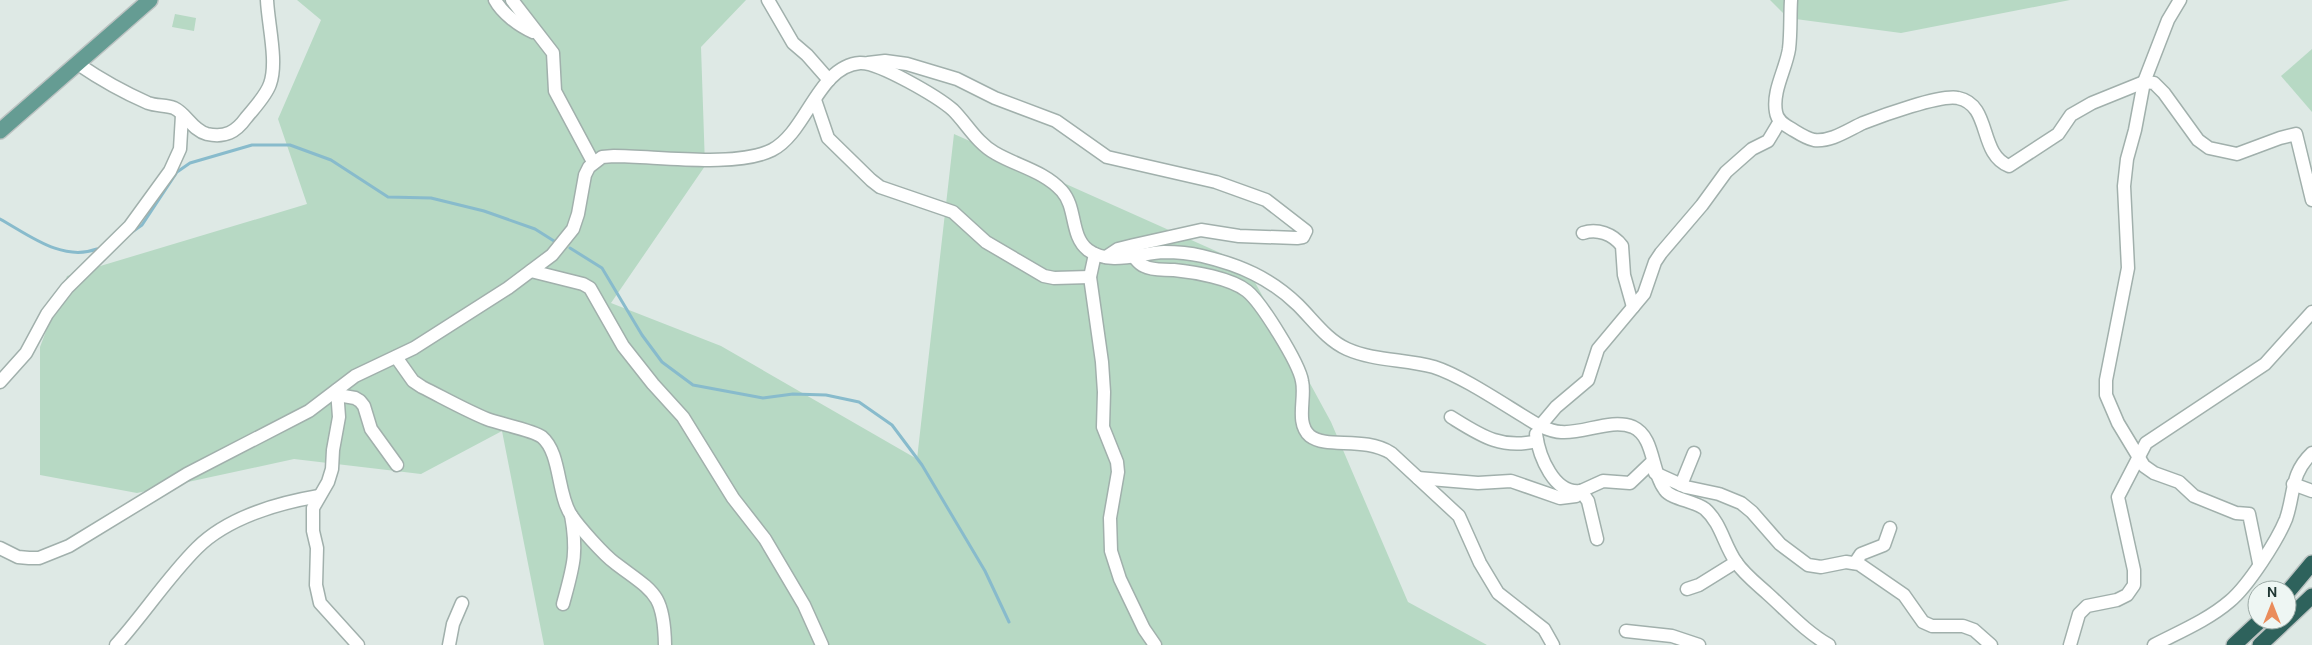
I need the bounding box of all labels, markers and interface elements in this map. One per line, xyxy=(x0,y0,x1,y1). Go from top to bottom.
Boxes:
north arrow xyxy=(2247,580,2297,630)
text: N xyxy=(2267,583,2277,601)

